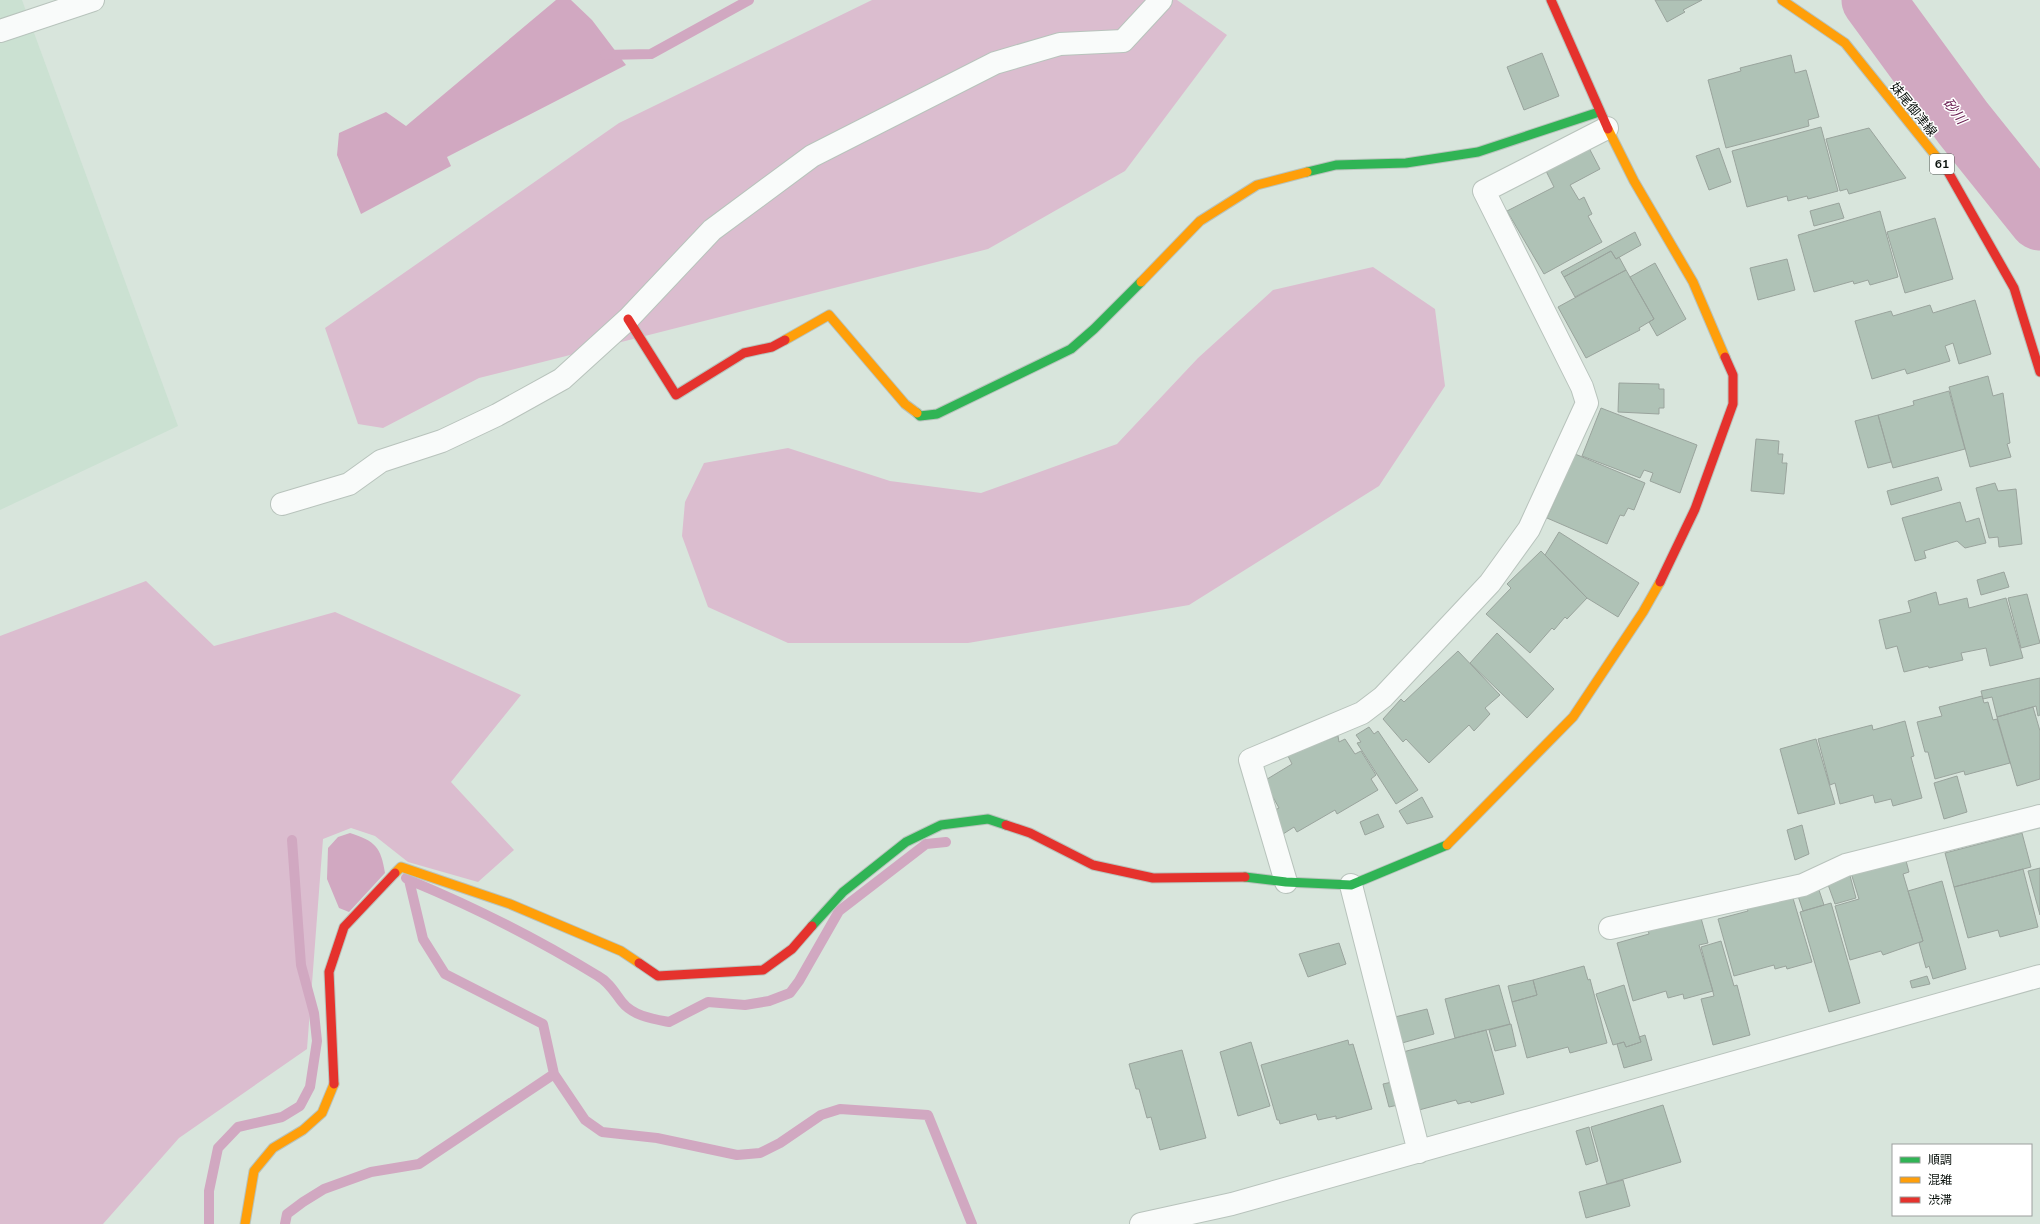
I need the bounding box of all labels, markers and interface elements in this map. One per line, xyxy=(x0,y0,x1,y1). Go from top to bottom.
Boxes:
street label: 妹尾御津線 xyxy=(1886,79,1941,141)
water label: 砂川 xyxy=(1939,94,1972,130)
road number: 61 xyxy=(1930,154,1954,174)
legend xyxy=(1892,1144,2032,1216)
text: 順調 xyxy=(1928,1152,1952,1168)
text: 混雑 xyxy=(1928,1172,1952,1188)
text: 渋滞 xyxy=(1928,1192,1952,1208)

